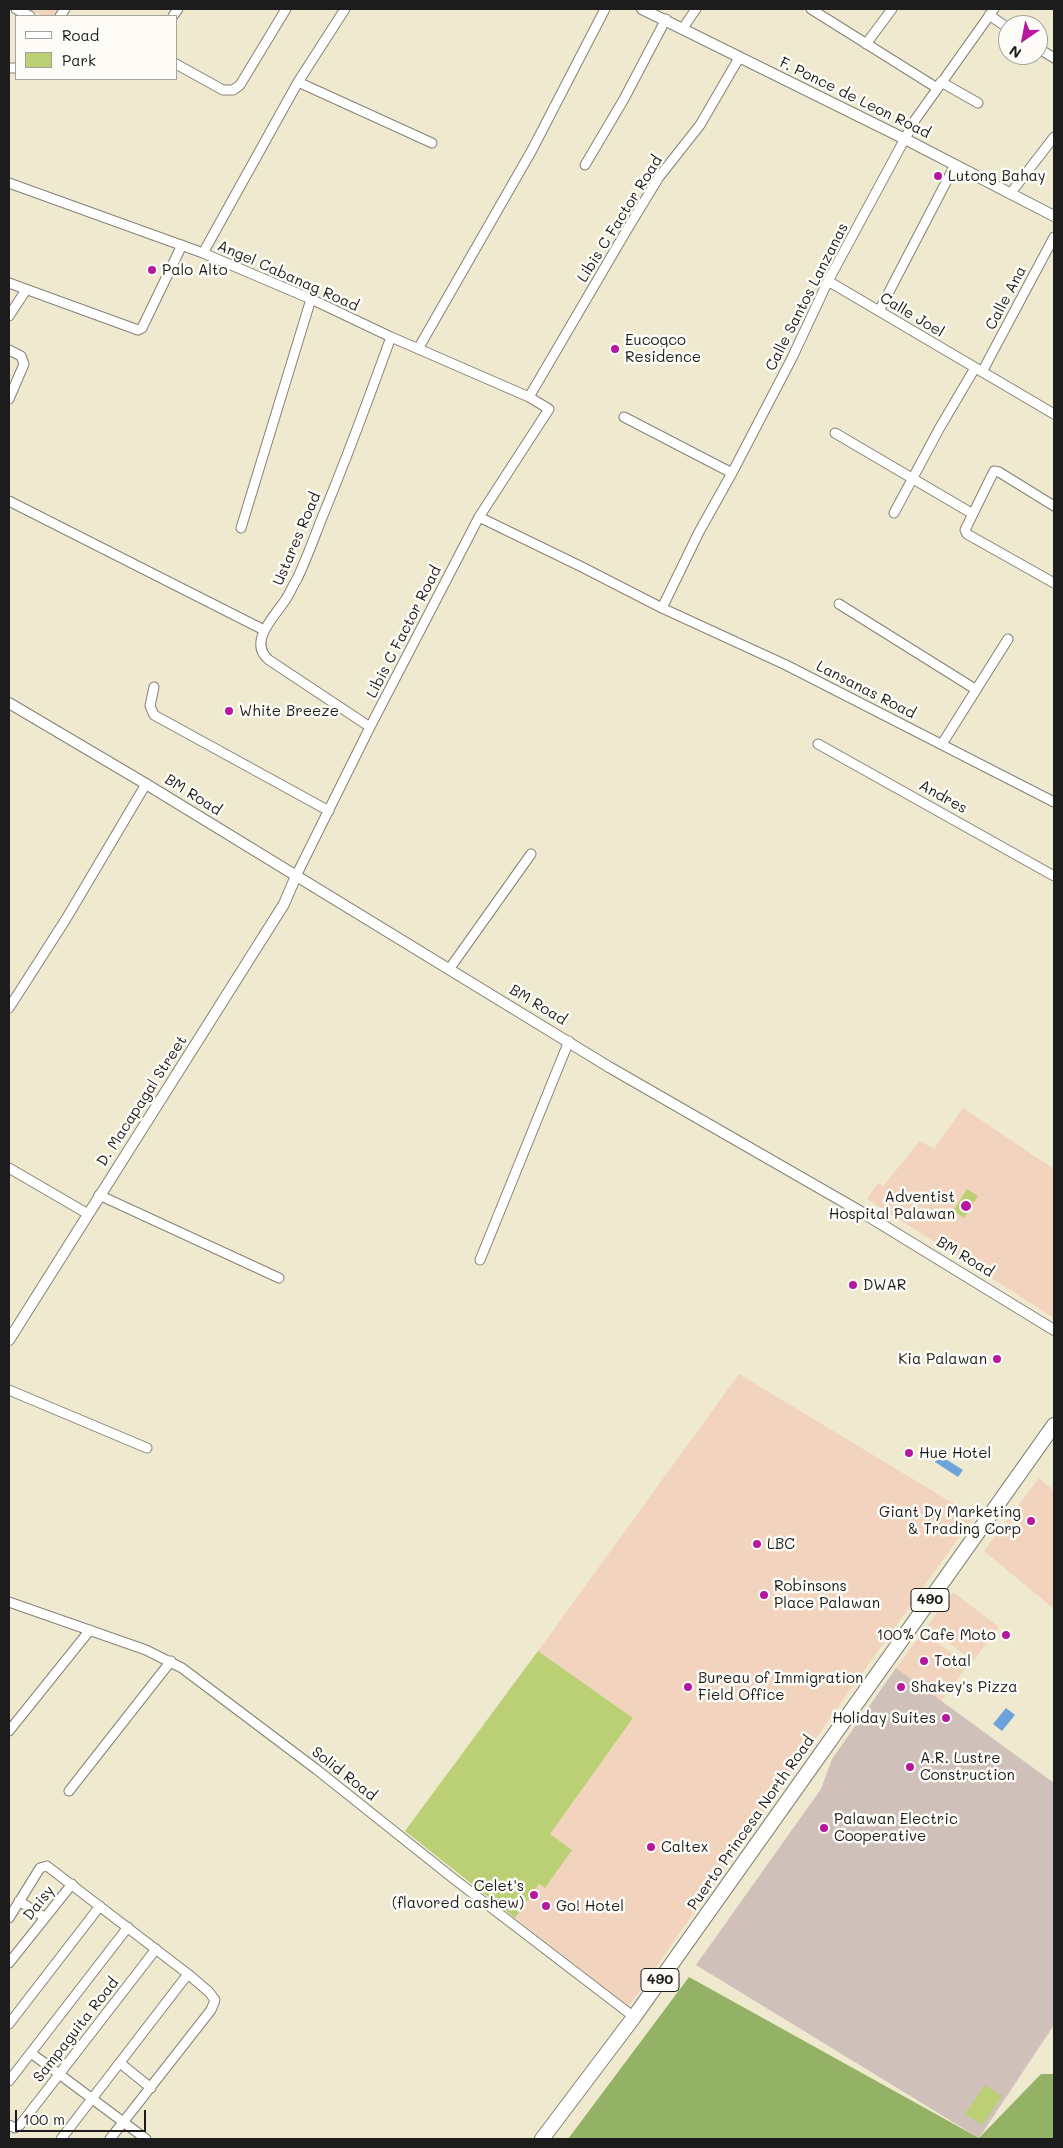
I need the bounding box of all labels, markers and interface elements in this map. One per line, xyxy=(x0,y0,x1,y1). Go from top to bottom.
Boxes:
legend xyxy=(15,15,178,80)
north arrow xyxy=(998,15,1048,65)
text: Road xyxy=(62,25,99,45)
text: N xyxy=(1005,41,1025,63)
text: Park xyxy=(62,50,96,70)
street label: F. Ponce de Leon Road xyxy=(777,54,933,142)
street label: Libis C Factor Road xyxy=(574,152,666,286)
place label: Lutong Bahay xyxy=(948,167,1046,185)
marker: Lutong Bahay xyxy=(932,170,944,182)
street label: Calle Santos Lanzanas xyxy=(762,220,852,374)
street label: Angel Cabanag Road xyxy=(215,237,361,315)
place label: Palo Alto xyxy=(162,261,228,279)
street label: Calle Ana xyxy=(982,263,1030,333)
marker: Palo Alto xyxy=(146,264,158,276)
street label: Calle Joel xyxy=(877,289,947,341)
place label: Eucogco Residence xyxy=(625,331,701,366)
marker: Eucogco Residence xyxy=(609,343,621,355)
street label: Ustares Road xyxy=(269,490,325,588)
street label: Libis C Factor Road xyxy=(363,563,445,701)
street label: Lansanas Road xyxy=(813,657,919,723)
place label: White Breeze xyxy=(239,702,339,720)
marker: White Breeze xyxy=(223,705,235,717)
street label: BM Road xyxy=(161,771,225,819)
street label: Andres xyxy=(916,776,970,818)
street label: BM Road xyxy=(506,981,570,1029)
street label: D. Macapagal Street xyxy=(93,1032,191,1170)
place label: Adventist Hospital Palawan xyxy=(829,1188,955,1223)
marker: Adventist Hospital Palawan xyxy=(959,1199,973,1213)
street label: BM Road xyxy=(933,1233,997,1281)
place label: DWAR xyxy=(863,1276,906,1294)
marker: DWAR xyxy=(847,1279,859,1291)
place label: Kia Palawan xyxy=(898,1350,987,1368)
marker: Kia Palawan xyxy=(991,1353,1003,1365)
place label: Hue Hotel xyxy=(919,1444,991,1462)
marker: Hue Hotel xyxy=(903,1447,915,1459)
place label: Giant Dy Marketing & Trading Corp xyxy=(879,1503,1021,1538)
marker: Giant Dy Marketing & Trading Corp xyxy=(1025,1515,1037,1527)
place label: LBC xyxy=(767,1535,795,1553)
marker: LBC xyxy=(751,1538,763,1550)
place label: Robinsons Place Palawan xyxy=(774,1577,880,1612)
road number: 490 xyxy=(911,1588,949,1612)
marker: Robinsons Place Palawan xyxy=(758,1589,770,1601)
place label: 100% Cafe Moto xyxy=(877,1626,996,1644)
marker: 100% Cafe Moto xyxy=(1000,1629,1012,1641)
place label: Total xyxy=(934,1652,971,1670)
marker: Total xyxy=(918,1655,930,1667)
place label: Bureau of Immigration Field Office xyxy=(698,1669,863,1704)
place label: Shakey's Pizza xyxy=(911,1678,1018,1696)
marker: Bureau of Immigration Field Office xyxy=(682,1681,694,1693)
marker: Shakey's Pizza xyxy=(895,1681,907,1693)
place label: Holiday Suites xyxy=(832,1709,936,1727)
marker: Holiday Suites xyxy=(940,1712,952,1724)
street label: Puerto Princesa North Road xyxy=(684,1733,818,1913)
street label: Solid Road xyxy=(308,1743,380,1805)
place label: A.R. Lustre Construction xyxy=(920,1749,1015,1784)
marker: A.R. Lustre Construction xyxy=(904,1761,916,1773)
place label: Palawan Electric Cooperative xyxy=(834,1810,958,1845)
marker: Palawan Electric Cooperative xyxy=(818,1822,830,1834)
place label: Caltex xyxy=(661,1838,708,1856)
marker: Caltex xyxy=(645,1841,657,1853)
place label: Celet's (flavored cashew) xyxy=(392,1877,524,1912)
street label: Daisy xyxy=(20,1882,58,1924)
marker: Celet's (flavored cashew) xyxy=(528,1889,540,1901)
place label: Go! Hotel xyxy=(556,1897,624,1915)
marker: Go! Hotel xyxy=(540,1900,552,1912)
road number: 490 xyxy=(641,1968,679,1992)
street label: Sampaguita Road xyxy=(30,1974,122,2086)
scale bar xyxy=(18,2100,149,2132)
text: 100 m xyxy=(23,2109,65,2129)

